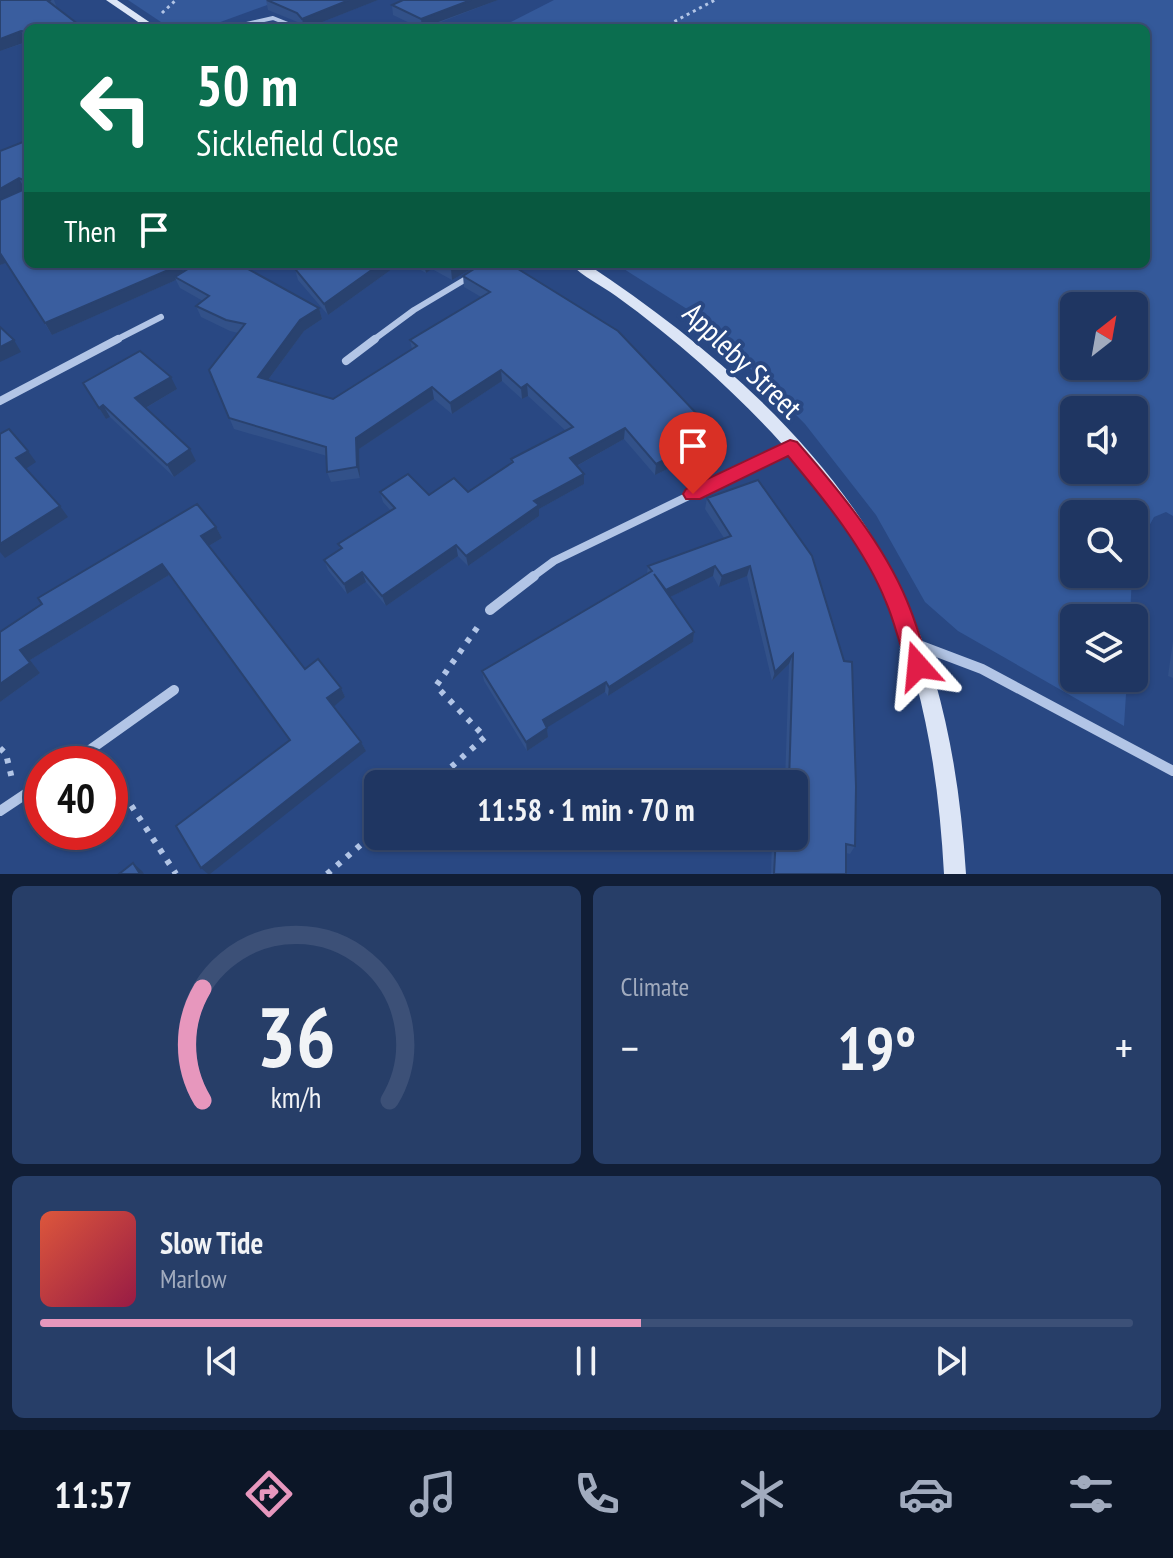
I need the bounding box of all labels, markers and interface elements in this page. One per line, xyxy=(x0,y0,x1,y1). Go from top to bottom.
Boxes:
text: 50 m xyxy=(196,49,298,121)
icon: left xyxy=(64,56,168,160)
text: Sicklefield Close xyxy=(196,119,399,166)
icon: arrive xyxy=(132,208,176,252)
text: Then xyxy=(64,211,116,250)
north arrow xyxy=(1060,292,1148,380)
map controls xyxy=(1060,292,1148,692)
street label: Appleby Street xyxy=(675,293,812,427)
button: sound xyxy=(1060,396,1148,484)
pin xyxy=(659,412,727,494)
icon: arrive xyxy=(671,424,715,468)
button: search xyxy=(1060,500,1148,588)
button: layers xyxy=(1060,604,1148,692)
position arrow xyxy=(876,624,960,708)
speed limit sign: 40 xyxy=(24,746,128,850)
text: 11:58 · 1 min · 70 m xyxy=(477,790,695,829)
text: Climate xyxy=(621,970,689,1003)
text: 36 xyxy=(256,982,336,1090)
text: 19° xyxy=(837,1009,916,1087)
text: − xyxy=(621,1019,639,1076)
text: + xyxy=(1115,1019,1133,1076)
text: km/h xyxy=(271,1079,322,1116)
text: Slow Tide xyxy=(160,1223,263,1262)
text: Marlow xyxy=(160,1262,226,1295)
icon: previous xyxy=(200,1339,244,1383)
icon: pause xyxy=(564,1339,608,1383)
icon: next xyxy=(929,1339,973,1383)
icon: directions xyxy=(241,1466,297,1522)
icon: music xyxy=(405,1466,461,1522)
icon: phone xyxy=(569,1466,625,1522)
icon: climate xyxy=(734,1466,790,1522)
icon: car xyxy=(898,1466,954,1522)
icon: filters xyxy=(1063,1466,1119,1522)
text: 11:57 xyxy=(54,1471,132,1518)

